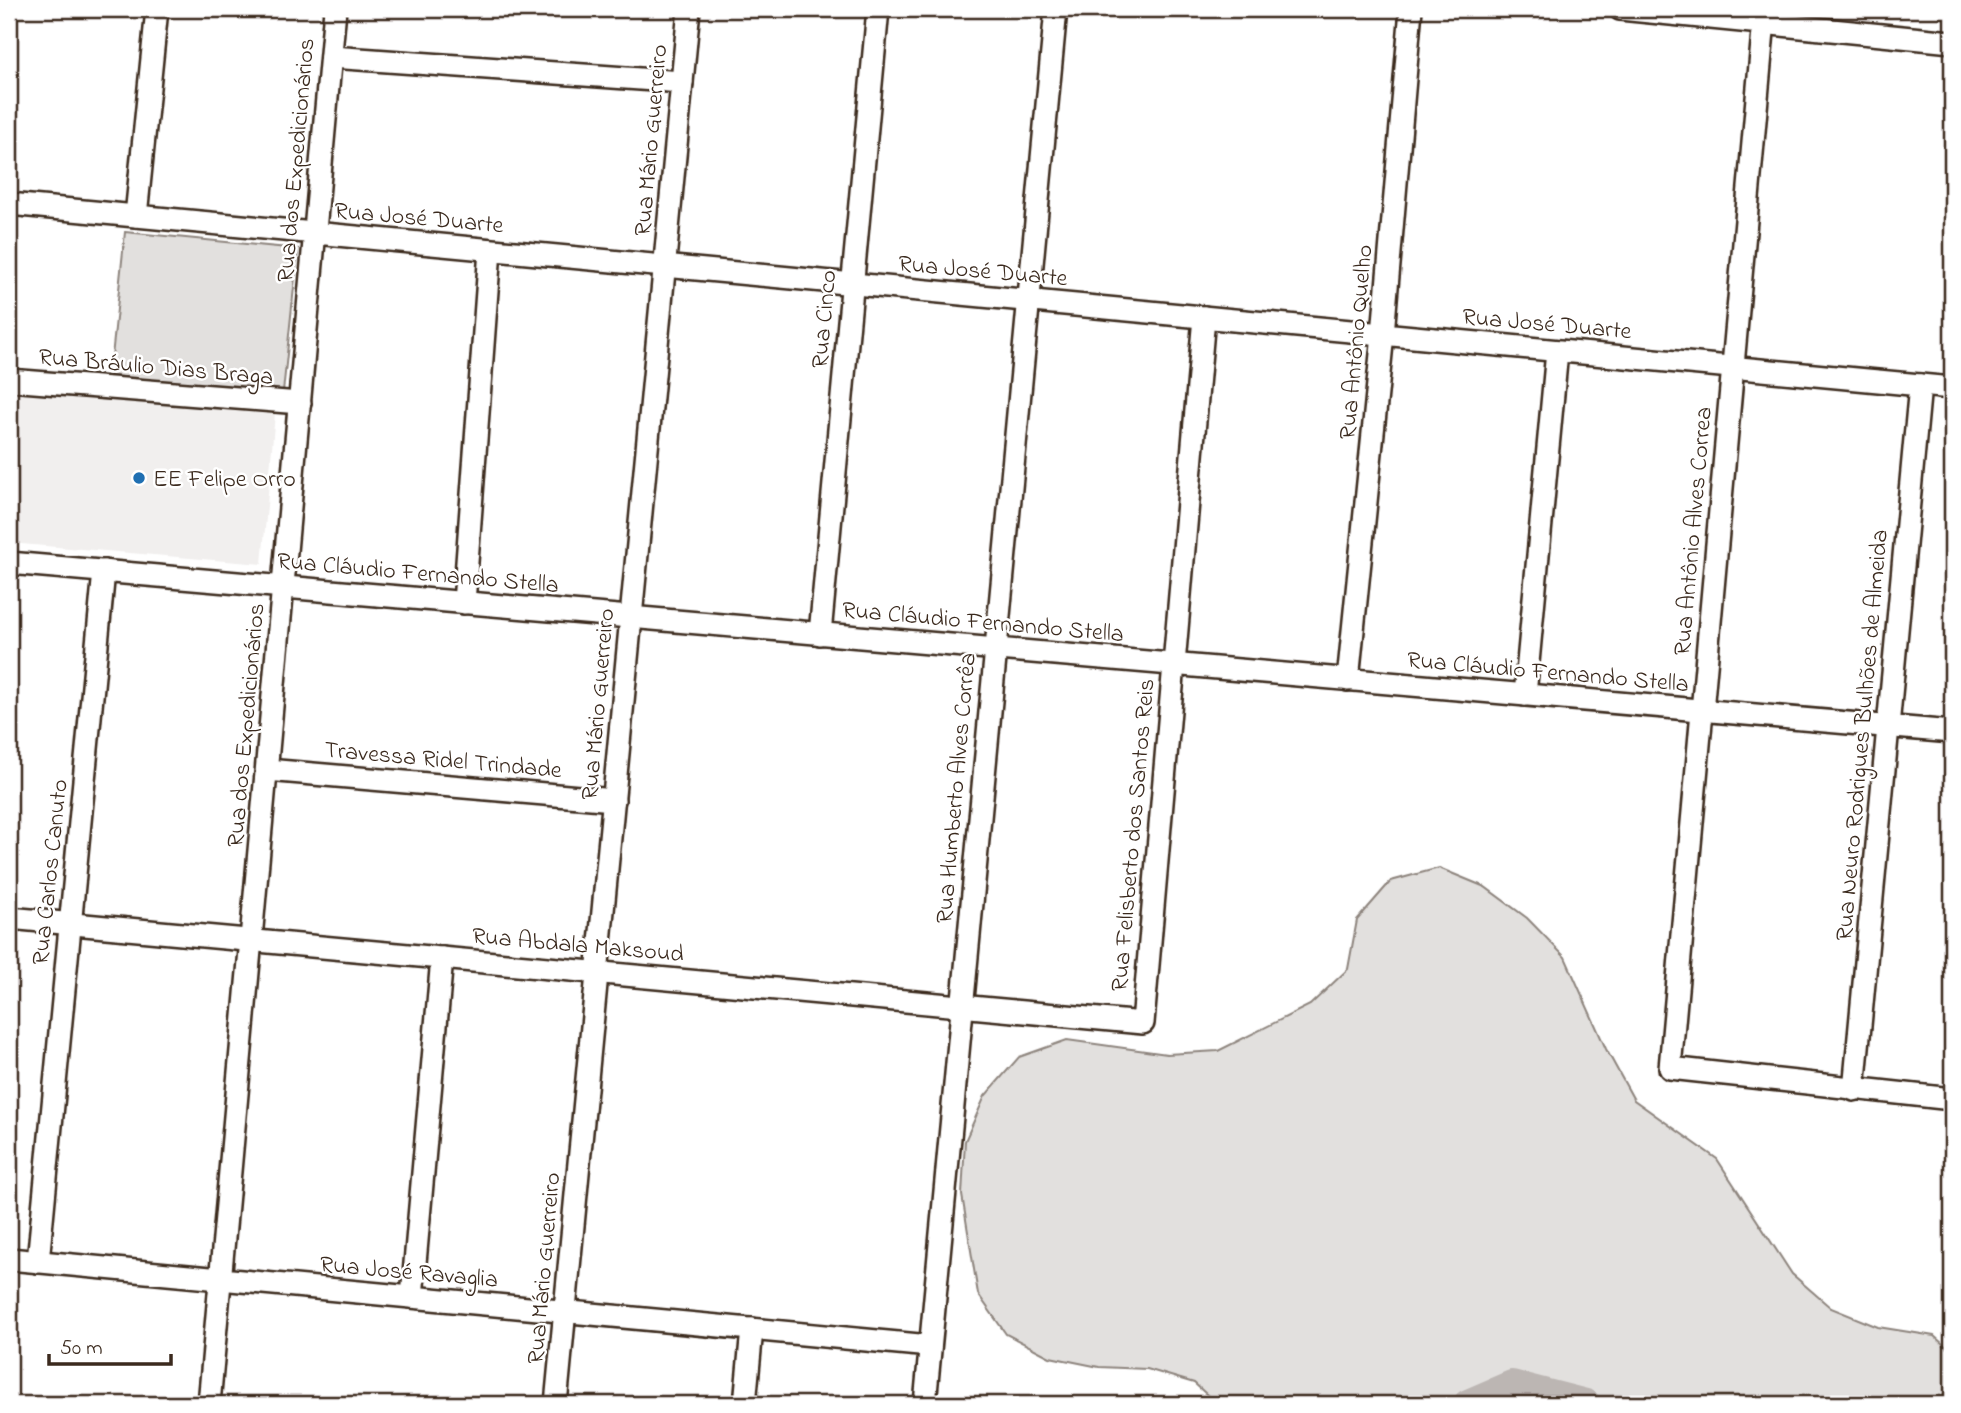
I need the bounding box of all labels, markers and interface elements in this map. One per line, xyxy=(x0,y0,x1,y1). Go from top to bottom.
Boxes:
street label: Rua dos Expedicionários xyxy=(269,37,326,284)
street label: Rua Mário Guerreiro xyxy=(627,43,678,237)
street label: Rua José Duarte xyxy=(333,195,505,244)
street label: Rua Antônio Quelho xyxy=(1332,243,1383,441)
street label: Rua José Duarte xyxy=(897,248,1069,297)
street label: Rua Cinco xyxy=(804,269,847,370)
street label: Rua José Duarte xyxy=(1461,301,1633,350)
street label: Rua Bráulio Dias Braga xyxy=(37,341,275,396)
street label: Rua Antônio Alves Correa xyxy=(1666,405,1723,657)
place label: EE Felipe Orro xyxy=(153,463,296,498)
marker: EE Felipe Orro xyxy=(131,470,147,486)
street label: Rua Neuro Rodrigues Bulhões de Almeida xyxy=(1828,528,1899,942)
street label: Rua Cláudio Fernando Stella xyxy=(275,545,560,604)
street label: Rua Cláudio Fernando Stella xyxy=(840,594,1125,653)
street label: Rua dos Expedicionários xyxy=(219,602,276,849)
street label: Rua Mário Guerreiro xyxy=(574,607,625,801)
street label: Rua Cláudio Fernando Stella xyxy=(1405,644,1690,703)
street label: Rua Humberto Alves Corrêa xyxy=(928,651,987,925)
street label: Rua Felisberto dos Santos Reis xyxy=(1103,677,1166,993)
street label: Travessa Ridel Trindade xyxy=(323,734,563,789)
street label: Rua Carlos Canuto xyxy=(24,778,79,967)
street label: Rua Abdala Maksoud xyxy=(470,920,686,973)
street label: Rua Mário Guerreiro xyxy=(520,1171,571,1365)
street label: Rua José Ravaglia xyxy=(318,1248,499,1299)
scale bar xyxy=(49,1322,172,1366)
text: 50 m xyxy=(60,1334,103,1364)

